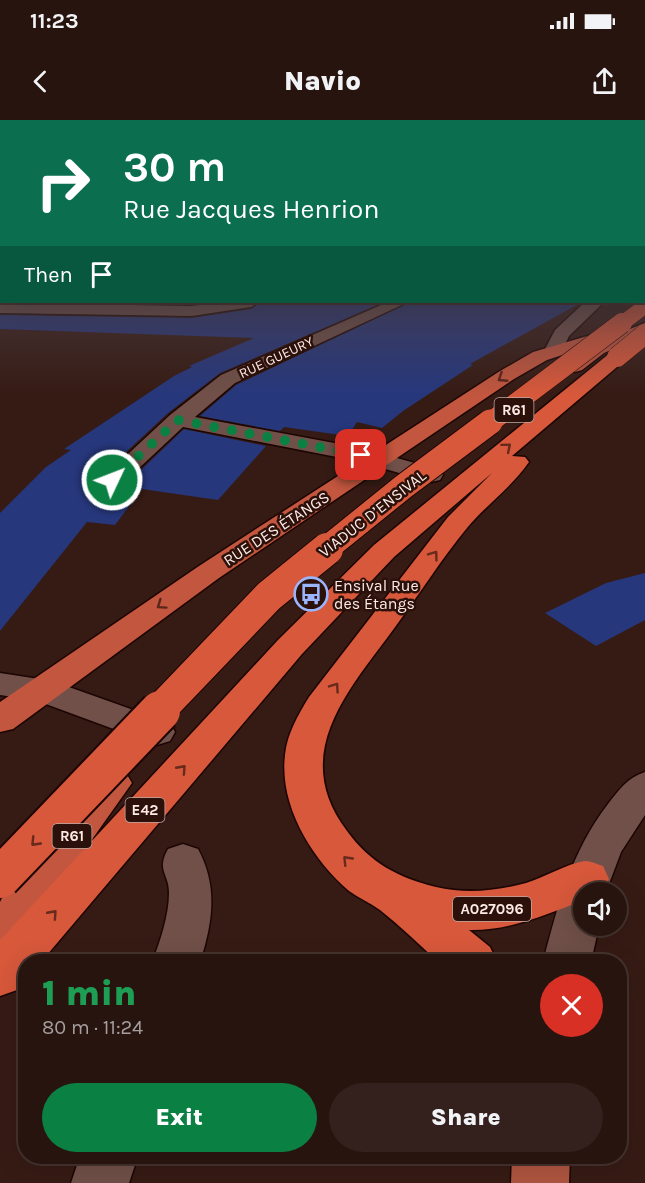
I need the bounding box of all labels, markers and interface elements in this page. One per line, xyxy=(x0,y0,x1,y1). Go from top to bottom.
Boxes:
text: 11:23 xyxy=(30,8,79,34)
icon: back xyxy=(24,65,57,98)
text: Navio xyxy=(284,65,361,97)
icon: share xyxy=(588,65,621,98)
text: 30 m xyxy=(123,142,226,192)
icon: right xyxy=(24,144,102,222)
text: Rue Jacques Henrion xyxy=(123,193,380,225)
icon: arrive xyxy=(85,258,118,291)
text: Then xyxy=(24,262,73,288)
street label: RUE GUEURY xyxy=(236,333,316,382)
one-way arrow xyxy=(498,371,509,382)
road number: R61 xyxy=(494,398,534,422)
pin xyxy=(335,429,386,480)
icon: arrive xyxy=(344,438,377,471)
one-way arrow xyxy=(500,443,511,454)
position arrow xyxy=(80,448,144,512)
street label: VIADUC D’ENSIVAL xyxy=(315,465,430,561)
street label: RUE DES ÉTANGS xyxy=(220,487,333,570)
one-way arrow xyxy=(427,551,438,562)
bus stop icon: Ensival Rue des Étangs xyxy=(293,576,329,612)
place label: Ensival Rue des Étangs xyxy=(334,576,419,613)
one-way arrow xyxy=(157,598,168,609)
one-way arrow xyxy=(328,682,339,693)
one-way arrow xyxy=(175,765,186,775)
road number: E42 xyxy=(126,798,164,822)
road number: R61 xyxy=(52,824,92,848)
one-way arrow xyxy=(31,836,42,846)
one-way arrow xyxy=(344,857,355,868)
map controls xyxy=(573,882,627,936)
button: sound xyxy=(573,882,627,936)
road number: A027096 xyxy=(453,897,531,921)
one-way arrow xyxy=(46,911,57,921)
text: 1 min xyxy=(42,972,136,1014)
button: close xyxy=(540,974,603,1037)
text: 80 m · 11:24 xyxy=(42,1016,143,1039)
button: Exit xyxy=(42,1083,317,1152)
button: Share xyxy=(329,1083,603,1152)

